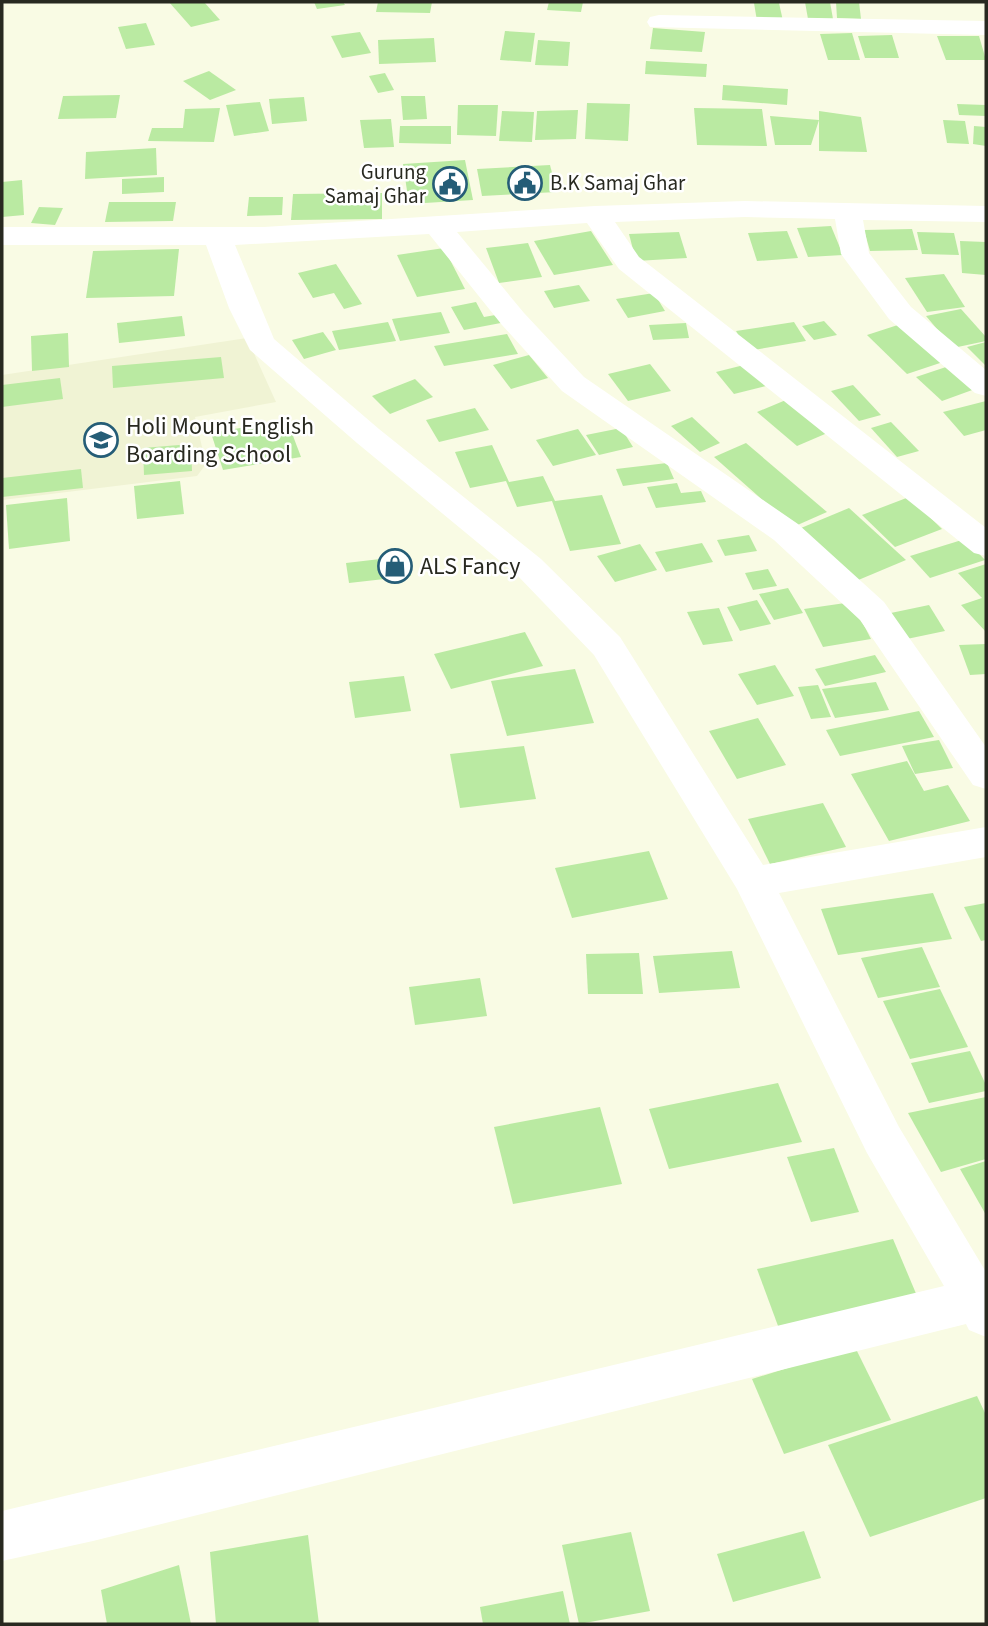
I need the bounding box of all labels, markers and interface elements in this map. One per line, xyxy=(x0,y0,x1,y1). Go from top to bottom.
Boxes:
place label: Gurung Samaj Ghar xyxy=(325,157,427,211)
public building icon: B.K Samaj Ghar xyxy=(506,164,544,202)
public building icon: Gurung Samaj Ghar xyxy=(431,165,469,203)
place label: B.K Samaj Ghar xyxy=(550,168,686,198)
place label: Holi Mount English Boarding School xyxy=(126,409,314,472)
school or university icon: Holi Mount English Boarding School xyxy=(82,421,120,459)
shop icon: ALS Fancy xyxy=(376,547,414,585)
place label: ALS Fancy xyxy=(420,549,520,584)

